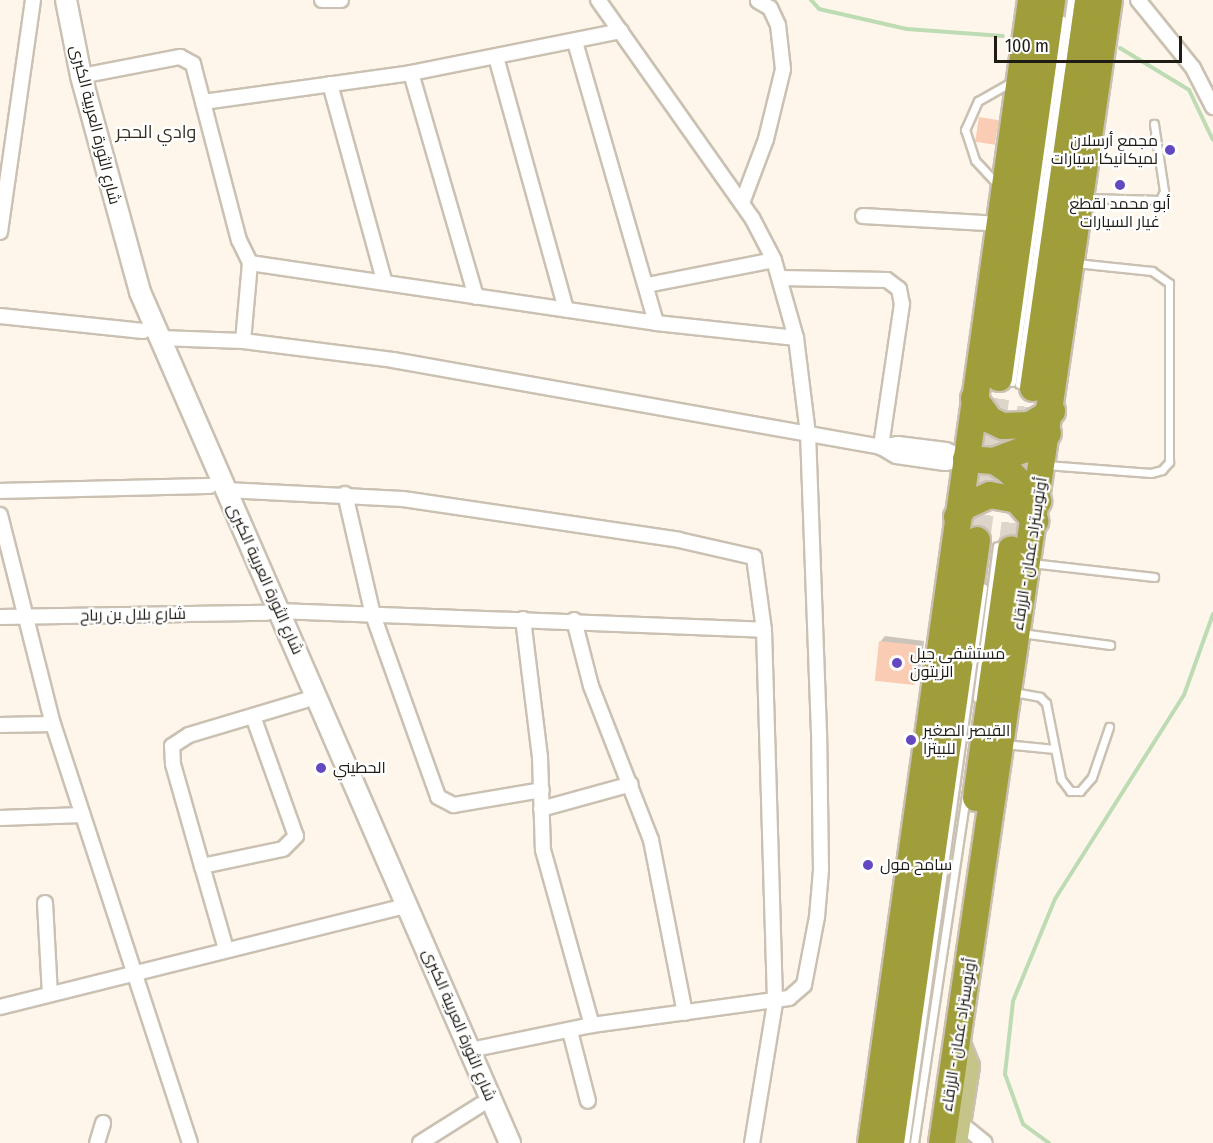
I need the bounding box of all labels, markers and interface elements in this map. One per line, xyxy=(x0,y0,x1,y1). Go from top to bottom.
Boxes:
scale bar xyxy=(997,24,1184,62)
text: 100 m xyxy=(1005,35,1049,57)
street label: شارع الثورة العربية الكبرى xyxy=(66,43,124,207)
district label: وادي الحجر xyxy=(116,121,196,143)
place label: مجمع أرسلان لميكانيكا سيارات xyxy=(1051,131,1158,169)
marker: مجمع أرسلان لميكانيكا سيارات xyxy=(1163,143,1177,157)
marker: أبو محمد لقطع غيار السيارات xyxy=(1113,178,1127,192)
place label: أبو محمد لقطع غيار السيارات xyxy=(1069,194,1171,232)
street label: أوتوستراد عمان - الزرقاء xyxy=(1008,476,1052,632)
street label: شارع الثورة العربية الكبرى xyxy=(223,500,307,658)
street label: شارع بلال بن رباح xyxy=(80,604,186,626)
place label: مستشفى جيل الزيتون xyxy=(910,644,1005,682)
marker: مستشفى جيل الزيتون xyxy=(888,654,906,672)
place label: القيصر الصغير للبيتزا xyxy=(923,721,1010,759)
marker: القيصر الصغير للبيتزا xyxy=(904,733,918,747)
place label: الحطيني xyxy=(333,758,386,778)
marker: الحطيني xyxy=(314,761,328,775)
place label: سامح مول xyxy=(880,855,952,875)
marker: سامح مول xyxy=(861,858,875,872)
street label: شارع الثورة العربية الكبرى xyxy=(418,946,500,1104)
street label: أوتوستراد عمان - الزرقاء xyxy=(937,957,981,1113)

